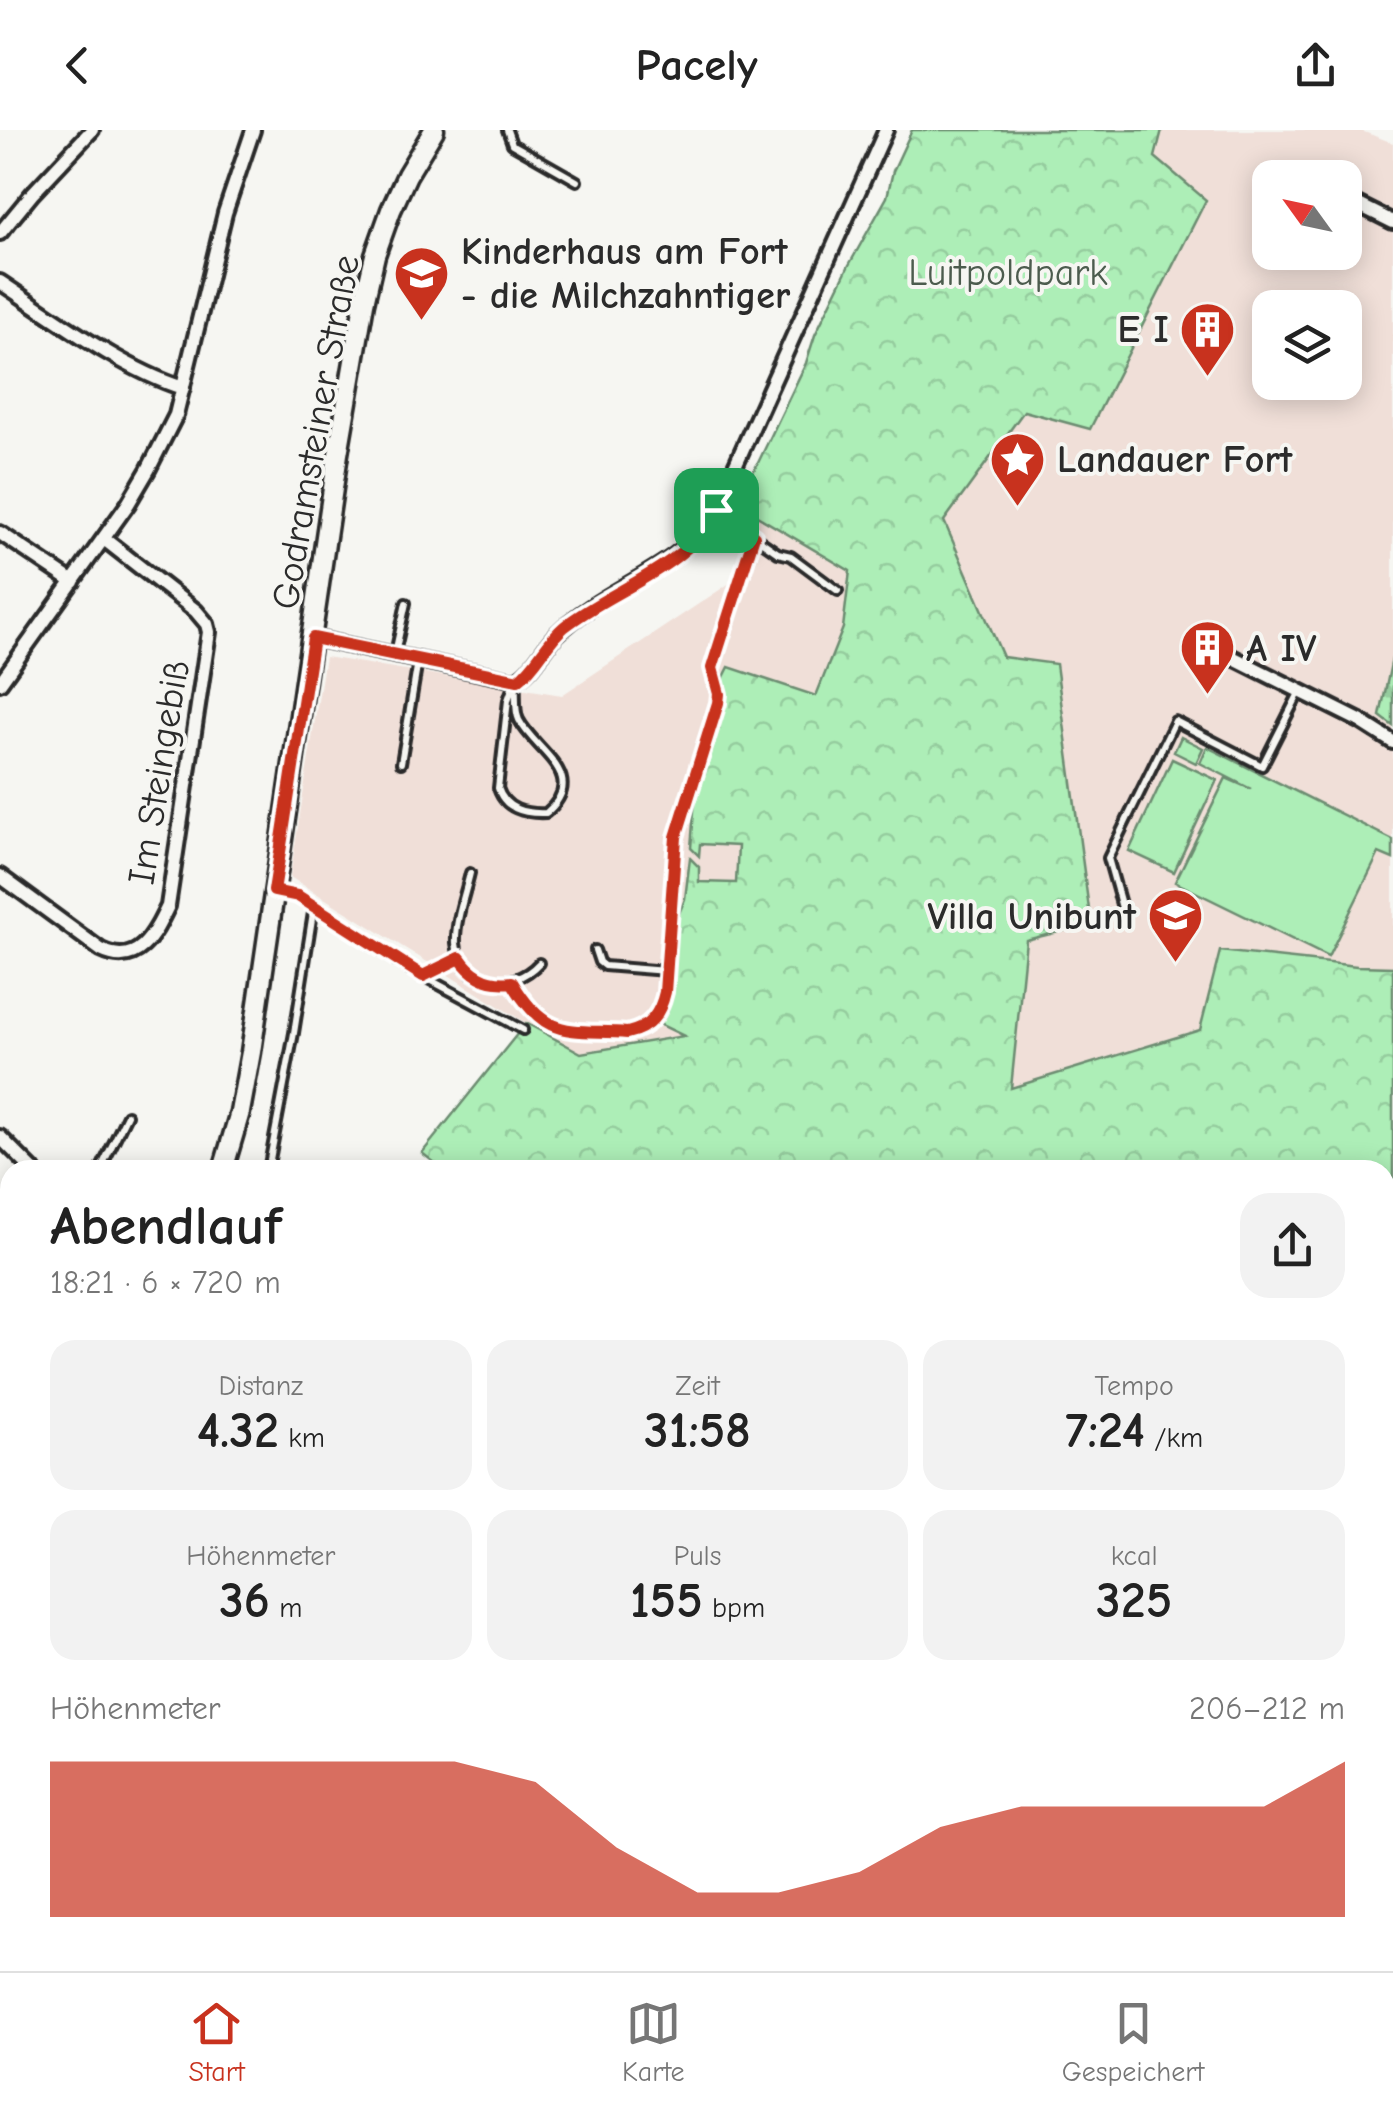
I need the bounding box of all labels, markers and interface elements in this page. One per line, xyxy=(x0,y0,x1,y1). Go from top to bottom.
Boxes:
icon: back xyxy=(50,38,105,93)
icon: share xyxy=(1288,38,1343,93)
text: Pacely xyxy=(635,39,758,91)
north arrow xyxy=(1252,160,1362,270)
map controls xyxy=(1252,160,1362,400)
place label: Kinderhaus am Fort - die Milchzahntiger xyxy=(461,230,791,318)
school or university icon: Kinderhaus am Fort - die Milchzahntiger xyxy=(392,243,452,322)
park label: Luitpoldpark xyxy=(908,251,1108,295)
street label: Godramsteiner Straße xyxy=(263,252,369,613)
button: layers xyxy=(1252,290,1362,400)
building icon: E I xyxy=(1178,299,1238,378)
place label: E I xyxy=(1118,308,1169,352)
place icon: Landauer Fort xyxy=(988,429,1048,508)
place label: Landauer Fort xyxy=(1057,438,1293,482)
pin xyxy=(674,468,759,553)
icon: arrive xyxy=(689,483,744,538)
building icon: A IV xyxy=(1177,618,1237,697)
place label: A IV xyxy=(1246,627,1317,671)
street label: Im Steingebiß xyxy=(120,657,198,887)
school or university icon: Villa Unibunt xyxy=(1145,886,1205,965)
place label: Villa Unibunt xyxy=(928,895,1137,939)
button: share xyxy=(1240,1193,1345,1298)
text: Abendlauf xyxy=(50,1194,282,1258)
text: 18:21 · 6 × 720 m xyxy=(50,1264,281,1301)
text: Distanz xyxy=(218,1370,303,1402)
text: Zeit xyxy=(675,1370,720,1402)
text: Tempo xyxy=(1095,1370,1174,1402)
text: 4.32 xyxy=(197,1402,279,1460)
text: 31:58 xyxy=(644,1402,751,1460)
text: 7:24 xyxy=(1065,1402,1145,1460)
text: km xyxy=(279,1422,325,1454)
text: /km xyxy=(1145,1422,1203,1454)
text: Höhenmeter xyxy=(186,1540,335,1572)
text: Puls xyxy=(674,1540,721,1572)
text: kcal xyxy=(1111,1540,1158,1572)
text: 36 xyxy=(219,1572,270,1630)
text: 155 xyxy=(630,1572,703,1630)
text: 325 xyxy=(1096,1572,1172,1630)
text: m xyxy=(270,1592,302,1624)
text: bpm xyxy=(703,1592,765,1624)
text: Höhenmeter xyxy=(50,1690,220,1727)
text: 206–212 m xyxy=(1189,1690,1345,1727)
tab: Start xyxy=(189,1996,245,2088)
tab: Karte xyxy=(622,1996,685,2088)
tab: Gespeichert xyxy=(1062,1996,1204,2088)

